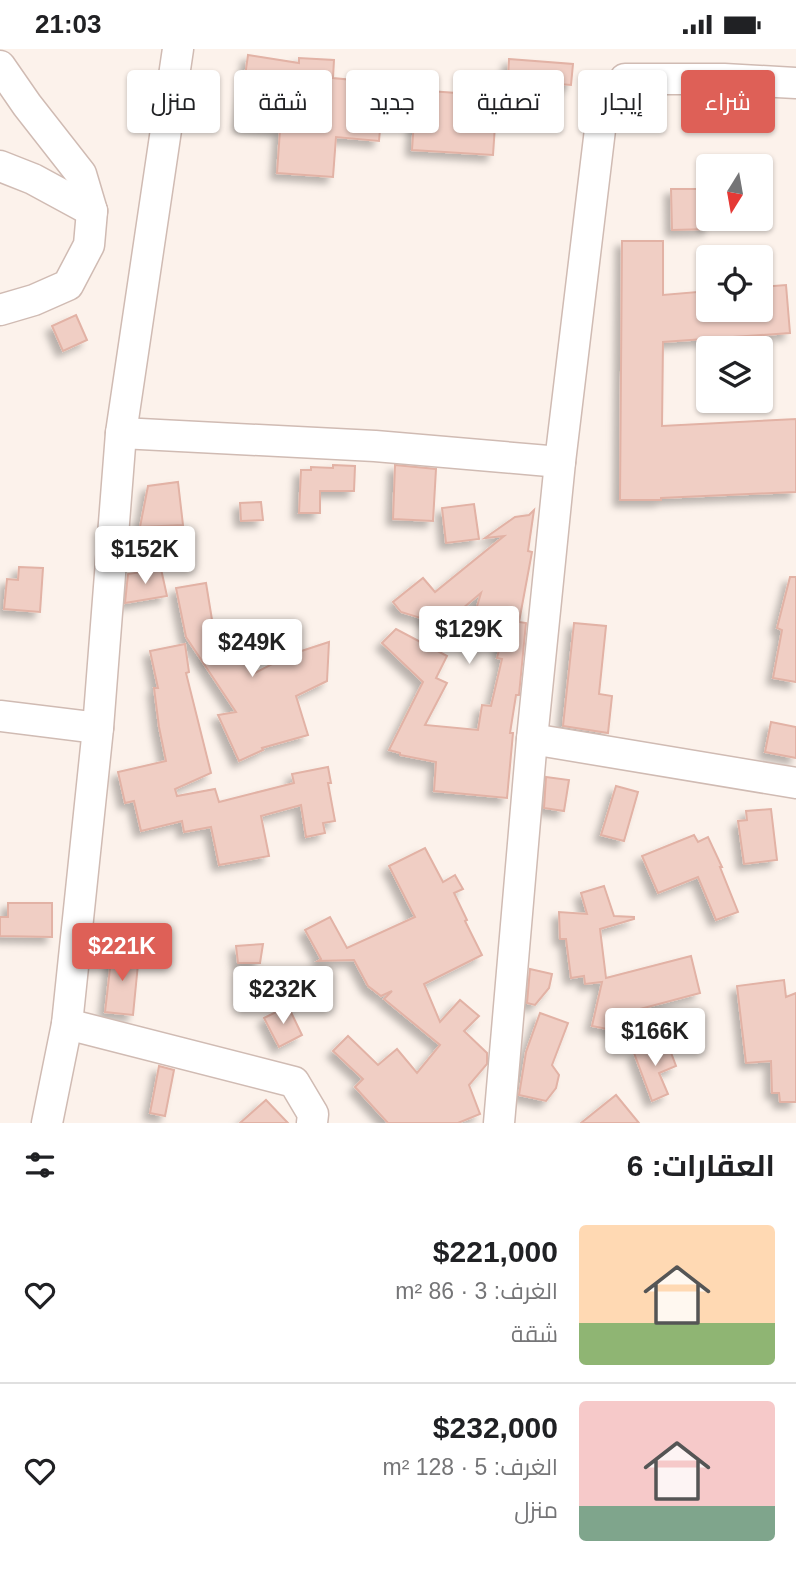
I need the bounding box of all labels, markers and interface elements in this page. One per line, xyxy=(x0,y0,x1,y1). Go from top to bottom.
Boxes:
text: 21:03 xyxy=(35,9,102,39)
chip: منزل xyxy=(127,70,220,133)
chip: شقة xyxy=(234,70,332,133)
chip: جديد xyxy=(346,70,439,133)
chip: تصفية xyxy=(453,70,564,133)
chip: إيجار xyxy=(578,70,667,133)
chip: شراء xyxy=(681,70,775,133)
north arrow xyxy=(696,154,774,231)
map controls xyxy=(696,154,773,413)
button: locate xyxy=(696,245,773,322)
button: layers xyxy=(696,336,773,413)
pin: $152K xyxy=(96,526,194,586)
text: $152K xyxy=(111,536,179,562)
pin: $129K xyxy=(420,607,518,666)
text: $129K xyxy=(435,616,503,642)
pin: $249K xyxy=(203,619,301,679)
text: $249K xyxy=(218,629,286,655)
pin: $221K xyxy=(73,923,171,983)
text: $221K xyxy=(88,933,156,959)
pin: $232K xyxy=(234,967,332,1026)
text: $232K xyxy=(249,976,317,1002)
pin: $166K xyxy=(606,1009,704,1068)
text: $166K xyxy=(621,1018,689,1044)
icon: filters xyxy=(21,1146,59,1184)
text: العقارات: 6 xyxy=(627,1149,775,1182)
text: $221,000 xyxy=(433,1235,558,1268)
icon: home xyxy=(635,1253,719,1337)
icon: heart xyxy=(21,1276,59,1314)
text: الغرف: 3 · 86 m² xyxy=(395,1278,558,1304)
text: شقة xyxy=(511,1321,558,1347)
text: $232,000 xyxy=(433,1411,558,1444)
icon: home xyxy=(635,1429,719,1513)
icon: heart xyxy=(21,1452,59,1490)
text: الغرف: 5 · 128 m² xyxy=(383,1454,558,1480)
text: منزل xyxy=(514,1497,558,1523)

